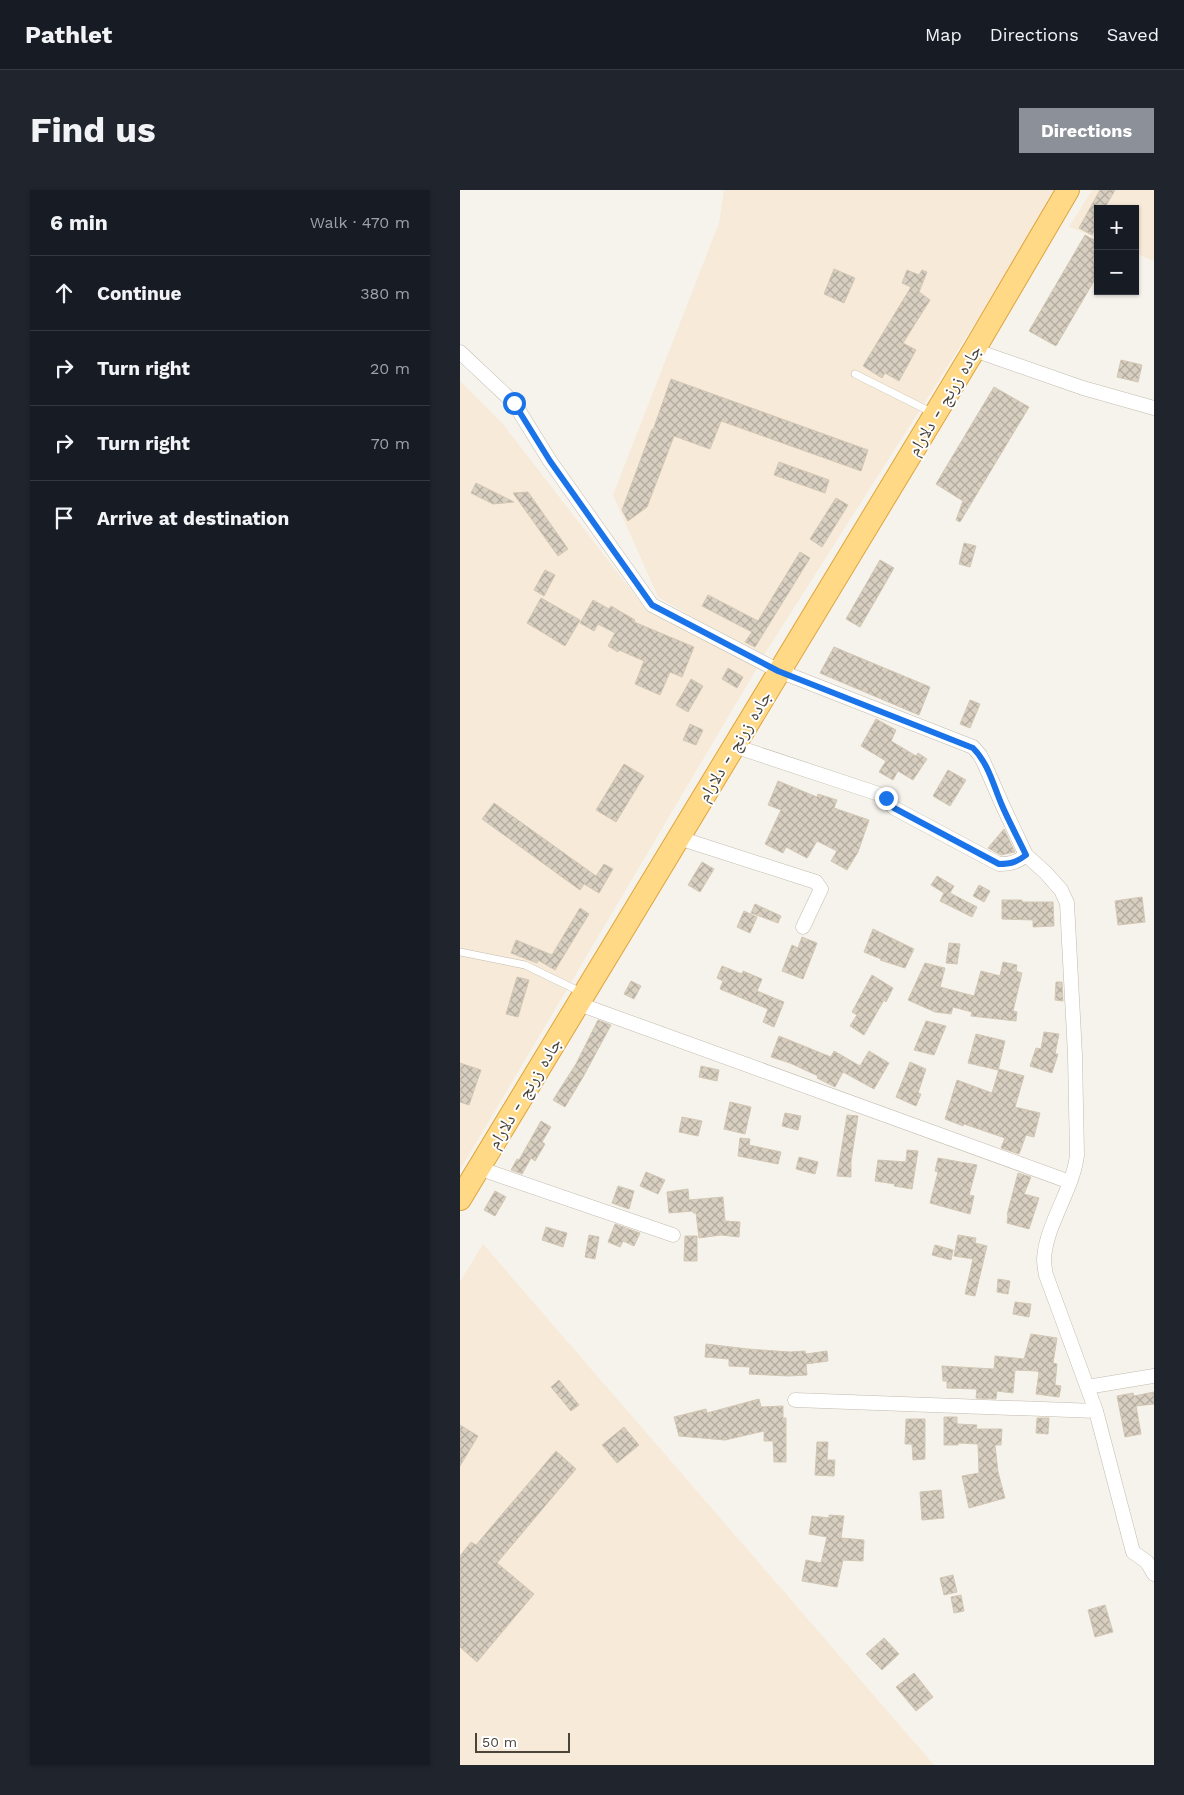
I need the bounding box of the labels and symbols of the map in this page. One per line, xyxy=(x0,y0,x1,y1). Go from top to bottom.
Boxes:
street label: جاده زرنج - دلارام xyxy=(903,341,987,460)
route start xyxy=(503,392,526,415)
street label: جاده زرنج - دلارام xyxy=(693,687,777,806)
route end xyxy=(875,787,898,810)
street label: جاده زرنج - دلارام xyxy=(483,1034,567,1153)
scale bar xyxy=(475,1730,570,1753)

